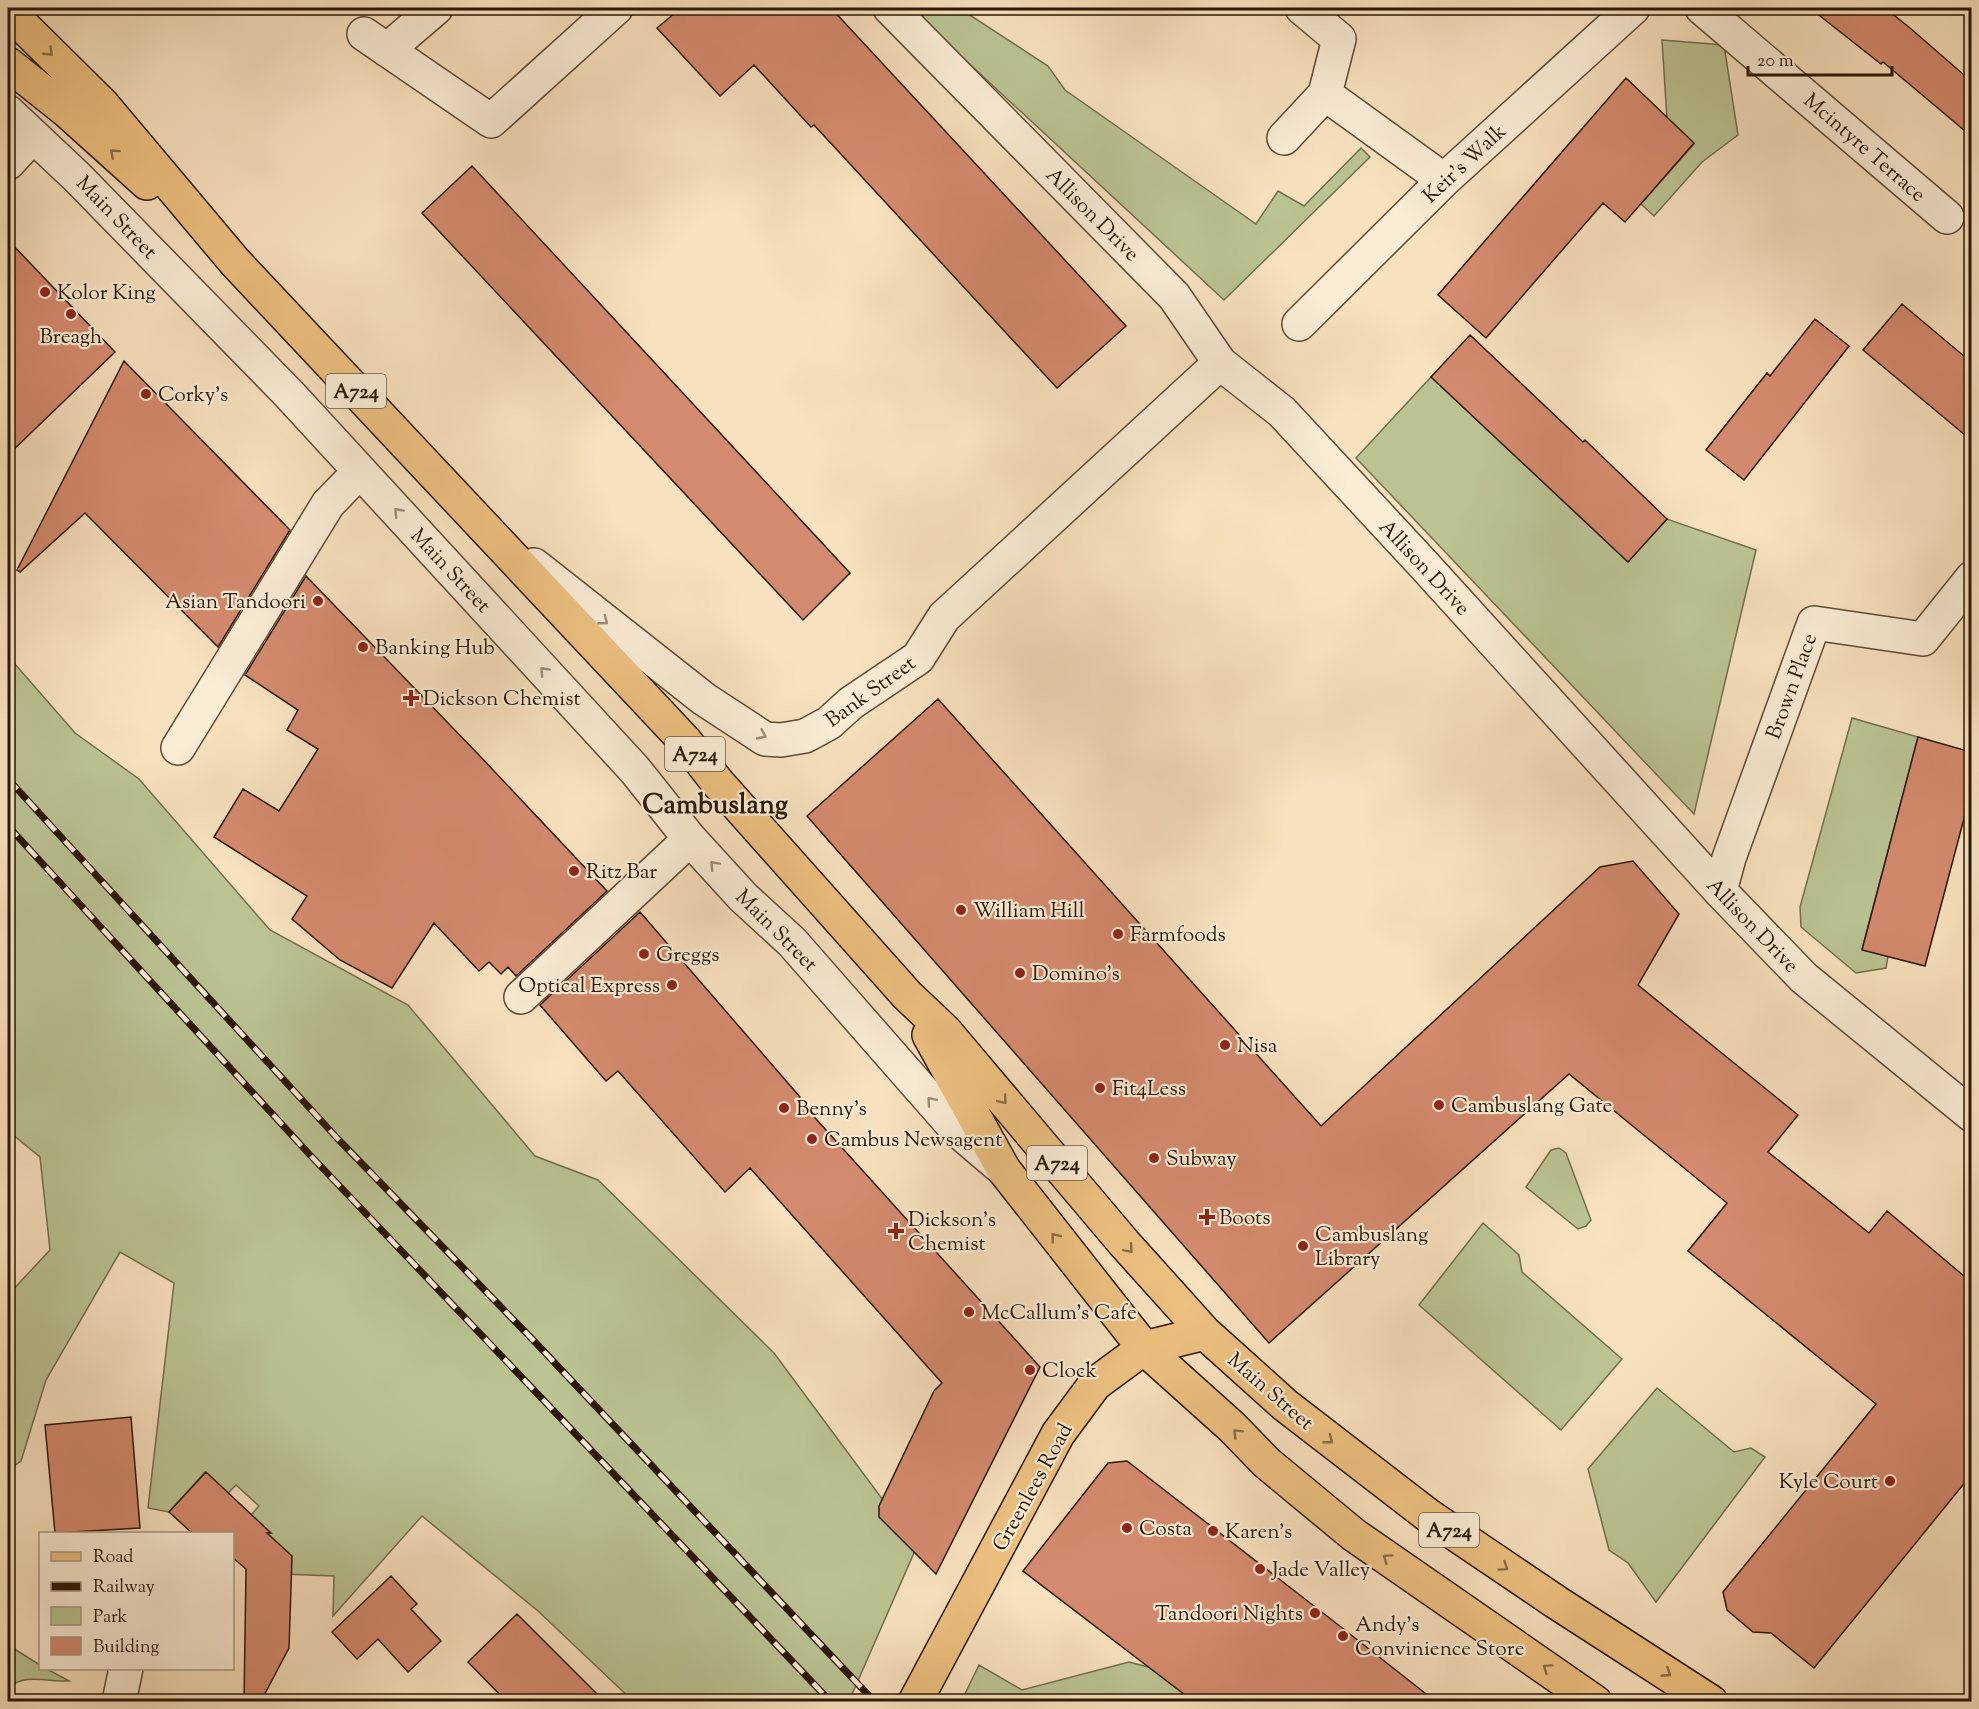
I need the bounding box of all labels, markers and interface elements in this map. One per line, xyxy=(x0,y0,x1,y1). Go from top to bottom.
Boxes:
scale bar xyxy=(1748,39,1892,77)
one-way arrow xyxy=(42,45,53,56)
text: 20 m xyxy=(1757,49,1794,75)
street label: Mcintyre Terrace xyxy=(1796,87,1931,210)
street label: Keir's Walk xyxy=(1417,117,1514,211)
one-way arrow xyxy=(110,149,120,160)
street label: Allison Drive xyxy=(1038,162,1145,269)
street label: Main Street xyxy=(68,170,163,267)
place label: Kolor King xyxy=(57,279,156,309)
marker: Kolor King xyxy=(38,285,52,299)
marker: Breagh xyxy=(64,307,78,321)
place label: Breagh xyxy=(40,323,102,353)
road number: A724 xyxy=(326,374,386,408)
place label: Corky's xyxy=(158,381,228,411)
marker: Corky's xyxy=(139,387,153,401)
one-way arrow xyxy=(394,509,405,519)
street label: Allison Drive xyxy=(1371,514,1476,623)
street label: Main Street xyxy=(402,522,497,620)
place label: Asian Tandoori xyxy=(165,588,306,618)
marker: Asian Tandoori xyxy=(311,594,325,608)
one-way arrow xyxy=(597,613,608,624)
street label: Brown Place xyxy=(1760,629,1826,744)
place label: Banking Hub xyxy=(375,634,495,664)
marker: Banking Hub xyxy=(356,640,370,654)
street label: Bank Street xyxy=(820,649,923,736)
one-way arrow xyxy=(540,668,551,678)
place label: Dickson Chemist xyxy=(423,685,581,715)
marker: Dickson Chemist xyxy=(404,691,418,705)
one-way arrow xyxy=(755,727,766,739)
road number: A724 xyxy=(665,737,725,771)
district label: Cambuslang xyxy=(642,787,788,826)
place label: Ritz Bar xyxy=(586,858,657,888)
one-way arrow xyxy=(710,862,721,872)
marker: Ritz Bar xyxy=(567,864,581,878)
street label: Allison Drive xyxy=(1698,872,1805,981)
street label: Main Street xyxy=(727,883,824,980)
place label: William Hill xyxy=(973,897,1085,927)
marker: William Hill xyxy=(954,903,968,917)
place label: Farmfoods xyxy=(1130,921,1226,951)
marker: Farmfoods xyxy=(1111,927,1125,941)
place label: Greggs xyxy=(656,941,719,971)
marker: Greggs xyxy=(637,947,651,961)
place label: Domino's xyxy=(1032,960,1120,990)
marker: Domino's xyxy=(1013,966,1027,980)
place label: Optical Express xyxy=(518,972,660,1002)
marker: Optical Express xyxy=(665,978,679,992)
place label: Nisa xyxy=(1237,1032,1278,1062)
marker: Nisa xyxy=(1218,1038,1232,1052)
place label: Fit4Less xyxy=(1112,1075,1186,1105)
marker: Fit4Less xyxy=(1093,1081,1107,1095)
place label: Cambuslang Gate xyxy=(1451,1092,1612,1122)
one-way arrow xyxy=(996,1093,1007,1104)
place label: Benny's xyxy=(796,1095,867,1125)
one-way arrow xyxy=(928,1097,939,1108)
marker: Cambuslang Gate xyxy=(1432,1098,1446,1112)
marker: Benny's xyxy=(777,1101,791,1115)
place label: Cambus Newsagent xyxy=(824,1126,1002,1156)
marker: Cambus Newsagent xyxy=(805,1132,819,1146)
place label: Subway xyxy=(1166,1145,1237,1175)
road number: A724 xyxy=(1027,1146,1087,1180)
marker: Subway xyxy=(1147,1151,1161,1165)
place label: Boots xyxy=(1219,1204,1271,1234)
place label: Dickson's Chemist xyxy=(908,1206,996,1260)
marker: Boots xyxy=(1200,1210,1214,1224)
place label: Cambuslang Library xyxy=(1315,1221,1428,1275)
marker: Dickson's Chemist xyxy=(889,1224,903,1238)
one-way arrow xyxy=(1051,1233,1062,1244)
marker: Cambuslang Library xyxy=(1296,1239,1310,1253)
one-way arrow xyxy=(1122,1242,1133,1253)
place label: McCallum's Cafe xyxy=(981,1299,1137,1329)
marker: McCallum's Cafe xyxy=(962,1305,976,1319)
street label: Main Street xyxy=(1220,1346,1320,1439)
place label: Clock xyxy=(1042,1357,1097,1387)
marker: Clock xyxy=(1023,1363,1037,1377)
street label: Greenlees Road xyxy=(986,1418,1081,1557)
one-way arrow xyxy=(1234,1429,1245,1440)
one-way arrow xyxy=(1323,1432,1334,1443)
place label: Kyle Court xyxy=(1779,1468,1878,1498)
marker: Kyle Court xyxy=(1883,1474,1897,1488)
road number: A724 xyxy=(1419,1513,1479,1547)
place label: Costa xyxy=(1139,1515,1192,1545)
place label: Karen's xyxy=(1225,1518,1292,1548)
marker: Costa xyxy=(1120,1521,1134,1535)
marker: Karen's xyxy=(1206,1524,1220,1538)
legend xyxy=(39,1532,234,1670)
text: Road xyxy=(93,1545,133,1571)
one-way arrow xyxy=(1382,1554,1393,1565)
place label: Jade Valley xyxy=(1271,1556,1371,1586)
one-way arrow xyxy=(1497,1560,1508,1571)
marker: Jade Valley xyxy=(1253,1562,1267,1576)
text: Railway xyxy=(93,1575,155,1601)
place label: Tandoori Nights xyxy=(1155,1600,1303,1630)
text: Park xyxy=(93,1605,128,1631)
marker: Tandoori Nights xyxy=(1308,1606,1322,1620)
place label: Andy's Convinience Store xyxy=(1355,1611,1524,1665)
marker: Andy's Convinience Store xyxy=(1336,1629,1350,1643)
text: Building xyxy=(93,1635,159,1661)
one-way arrow xyxy=(1543,1664,1554,1675)
one-way arrow xyxy=(1661,1666,1671,1678)

